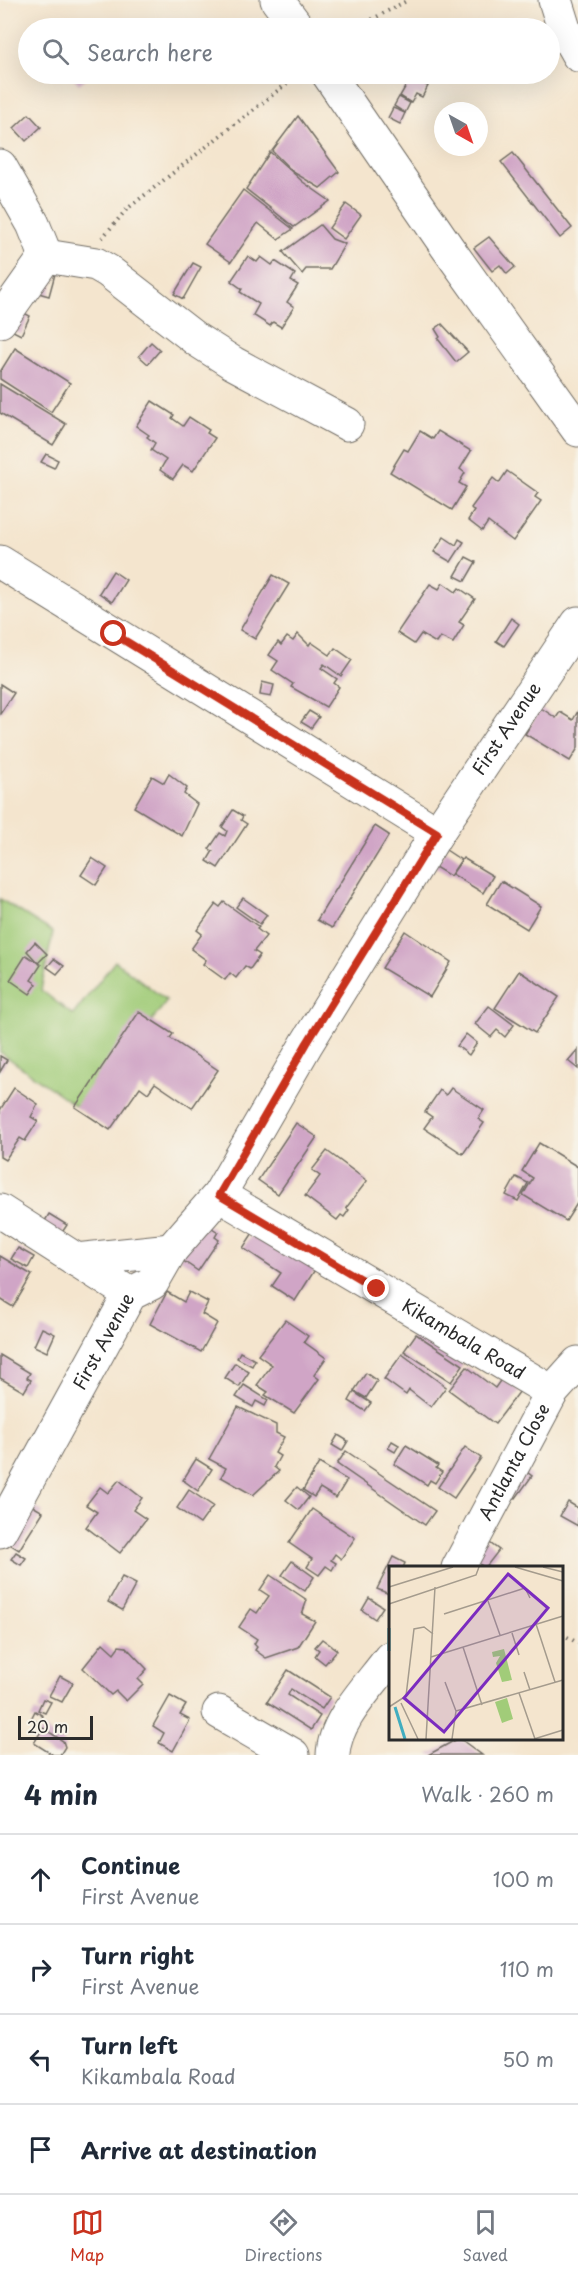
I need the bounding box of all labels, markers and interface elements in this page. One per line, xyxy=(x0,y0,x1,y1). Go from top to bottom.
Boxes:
search box xyxy=(18,18,560,84)
icon: search xyxy=(39,35,72,68)
text: Search here xyxy=(87,35,213,68)
north arrow xyxy=(434,102,488,156)
route start xyxy=(100,620,126,646)
street label: First Avenue xyxy=(465,676,547,780)
route end xyxy=(363,1275,389,1301)
street label: First Avenue xyxy=(65,1287,140,1394)
street label: Kikambala Road xyxy=(397,1291,531,1385)
street label: Antlanta Close xyxy=(471,1398,555,1525)
inset map xyxy=(389,1566,563,1740)
scale bar xyxy=(18,1713,93,1740)
text: 20 m xyxy=(27,1714,68,1738)
text: 4 min xyxy=(24,1775,98,1814)
text: Walk · 260 m xyxy=(421,1779,554,1809)
text: Continue xyxy=(81,1848,180,1881)
icon: ahead xyxy=(24,1863,57,1896)
text: 100 m xyxy=(493,1864,554,1894)
text: First Avenue xyxy=(81,1881,200,1911)
text: Turn right xyxy=(81,1938,194,1971)
icon: right xyxy=(24,1953,57,1986)
text: 110 m xyxy=(500,1954,554,1984)
text: First Avenue xyxy=(81,1971,200,2001)
text: Turn left xyxy=(81,2028,178,2061)
icon: left xyxy=(24,2043,57,2076)
text: 50 m xyxy=(502,2044,554,2074)
text: Kikambala Road xyxy=(81,2061,236,2091)
icon: arrive xyxy=(24,2133,57,2166)
text: Arrive at destination xyxy=(81,2133,317,2166)
tab: Map xyxy=(70,2206,104,2266)
tab: Directions xyxy=(244,2206,322,2266)
tab: Saved xyxy=(462,2206,508,2266)

